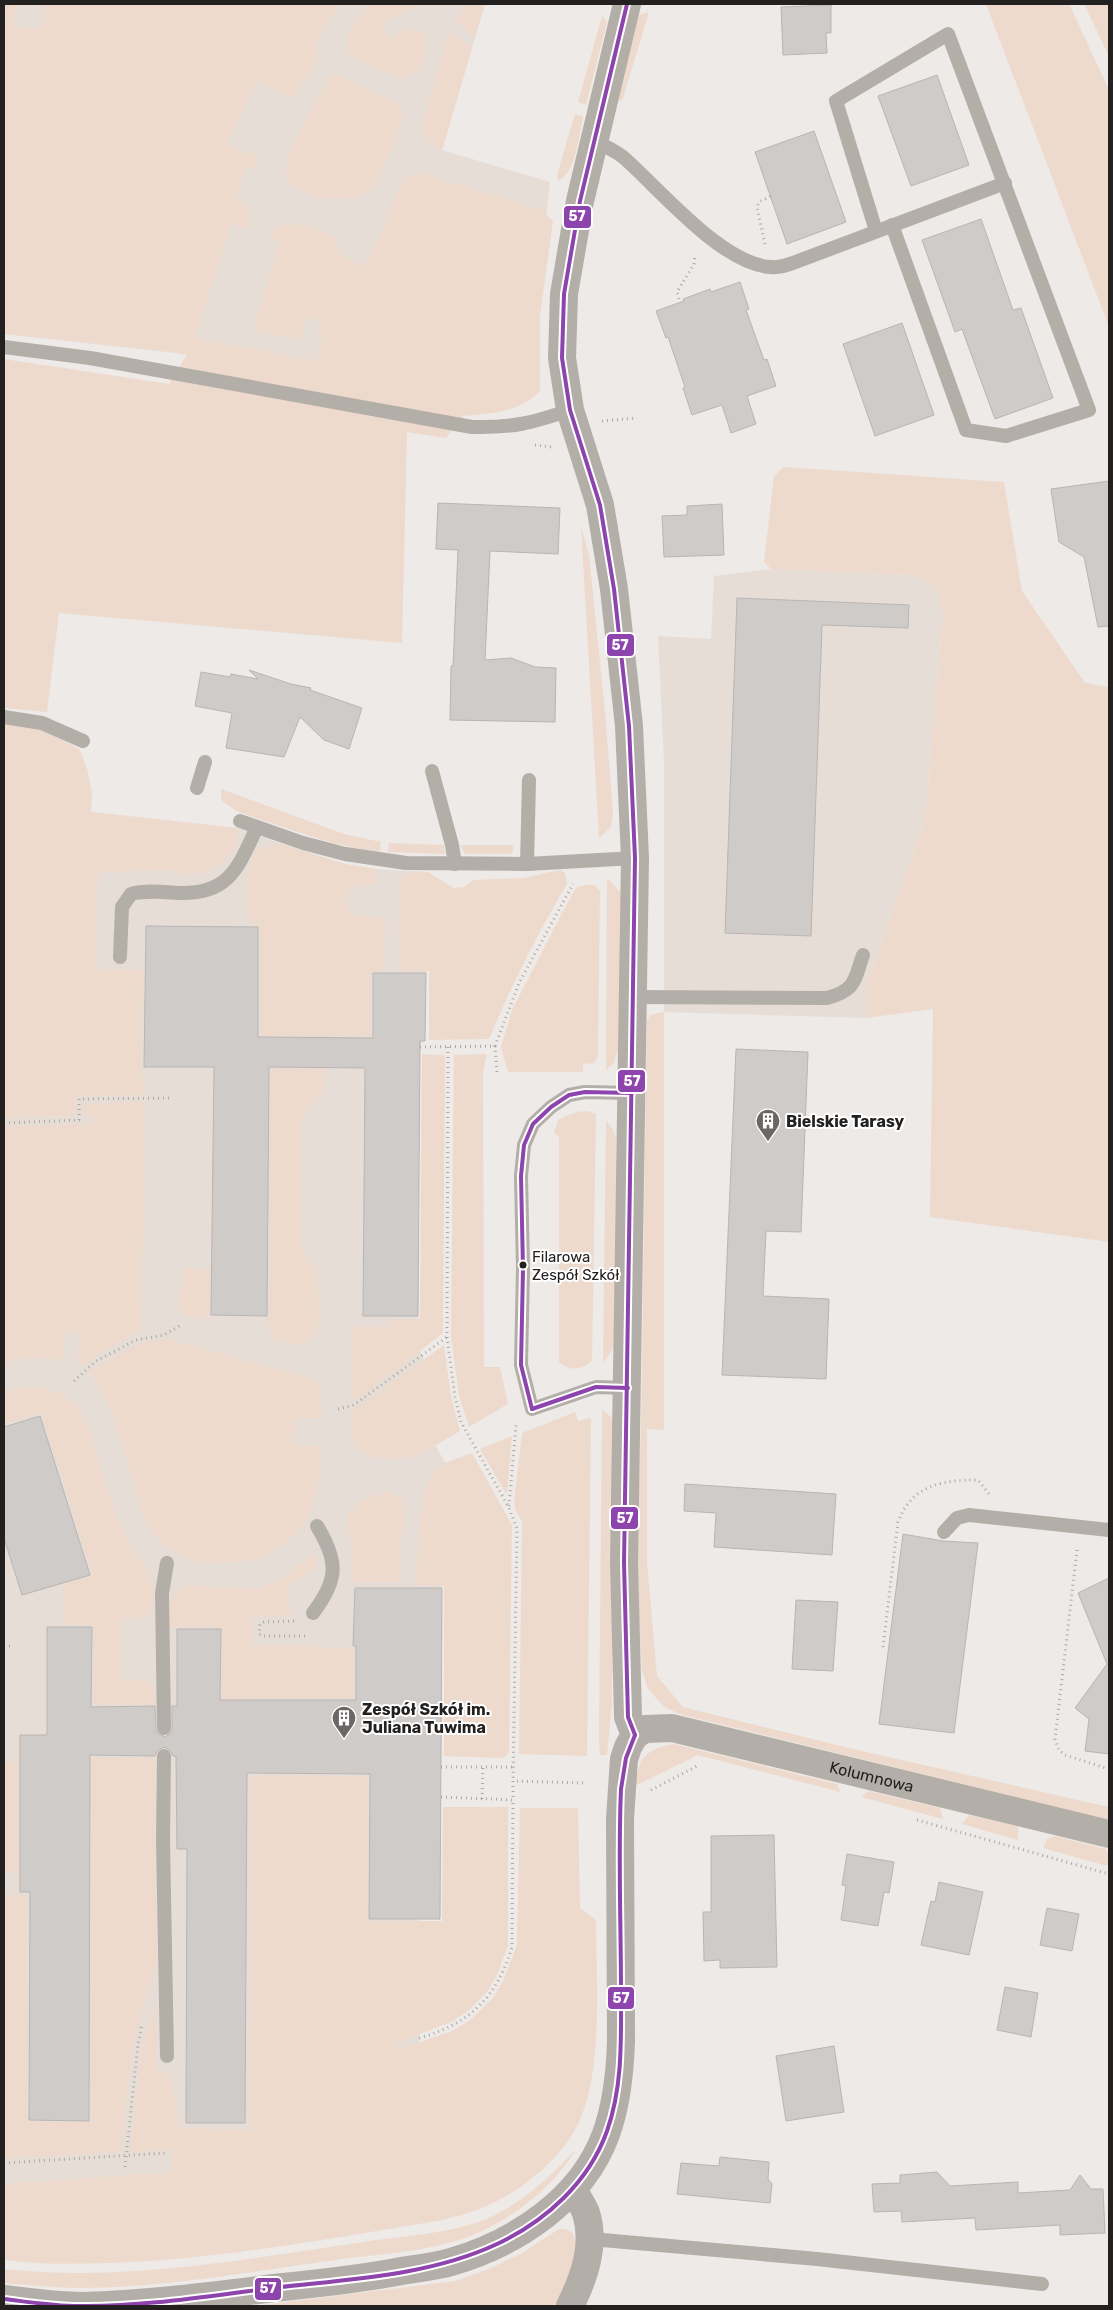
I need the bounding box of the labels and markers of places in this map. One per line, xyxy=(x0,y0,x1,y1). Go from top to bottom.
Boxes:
building icon: Bielskie Tarasy xyxy=(755,1108,781,1142)
place label: Bielskie Tarasy xyxy=(786,1112,904,1131)
place label: Filarowa Zespół Szkół xyxy=(532,1248,619,1284)
marker: Filarowa Zespół Szkół xyxy=(518,1260,528,1270)
place label: Zespół Szkół im. Juliana Tuwima xyxy=(362,1700,490,1737)
building icon: Zespół Szkół im. Juliana Tuwima xyxy=(331,1705,357,1739)

